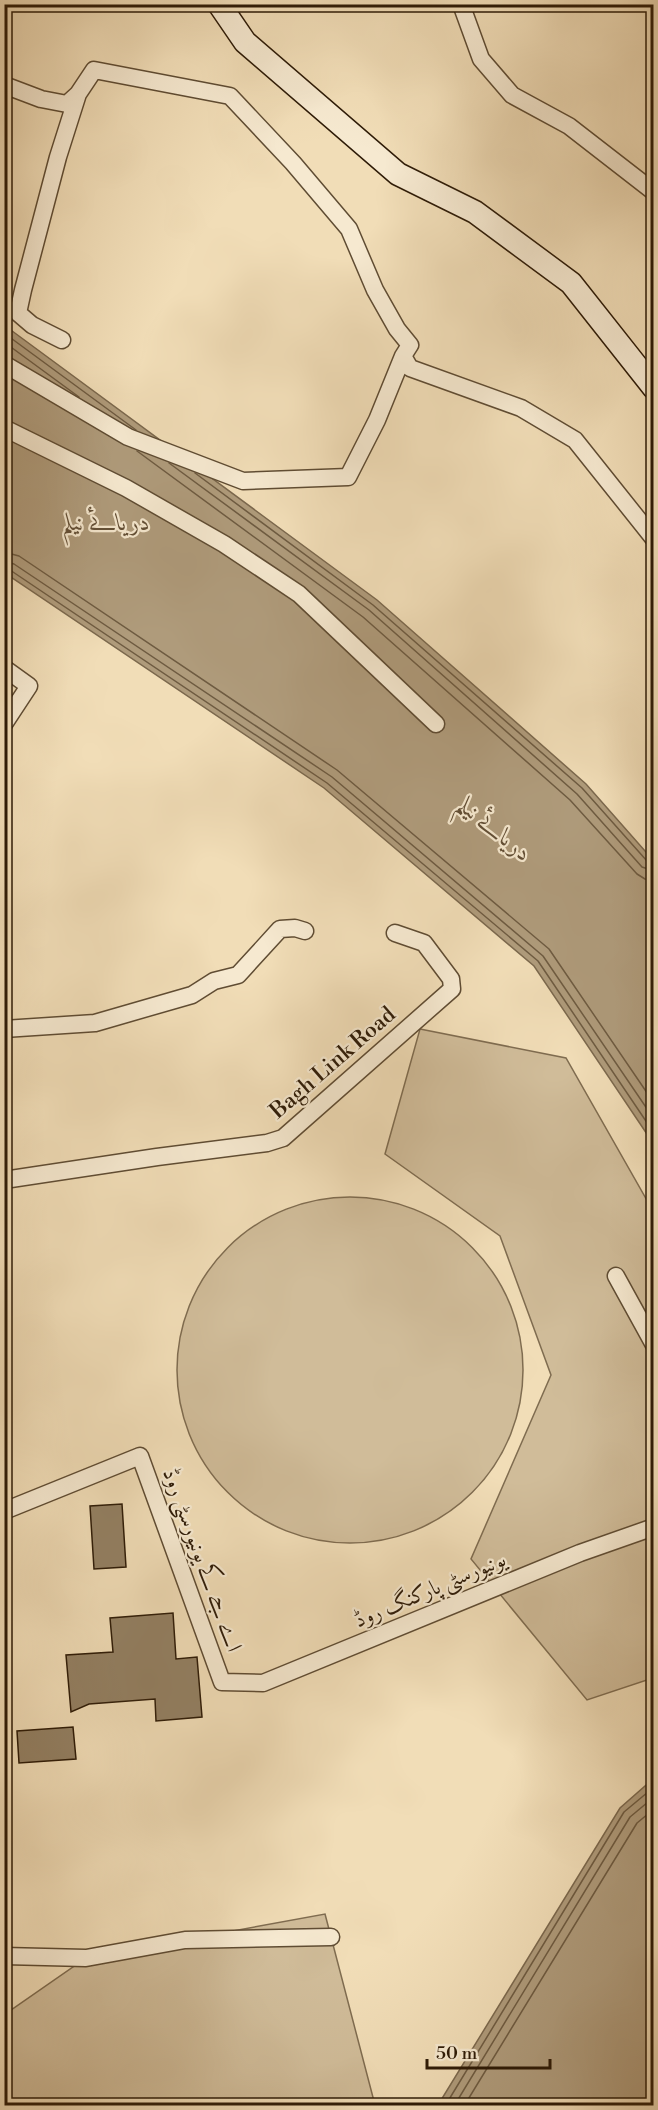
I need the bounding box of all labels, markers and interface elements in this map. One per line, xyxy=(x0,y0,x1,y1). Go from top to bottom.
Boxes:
water label: دریائے نیلم xyxy=(62,506,150,546)
water label: دریائے نیلم xyxy=(445,788,539,875)
street label: Bagh Link Road xyxy=(264,1001,402,1126)
street label: اے جے کے یونیورسٹی روڈ xyxy=(155,1463,251,1656)
street label: یونیورسٹی پارکنگ روڈ xyxy=(350,1544,513,1636)
scale bar xyxy=(427,2032,550,2070)
text: 50 m xyxy=(436,2042,478,2065)

